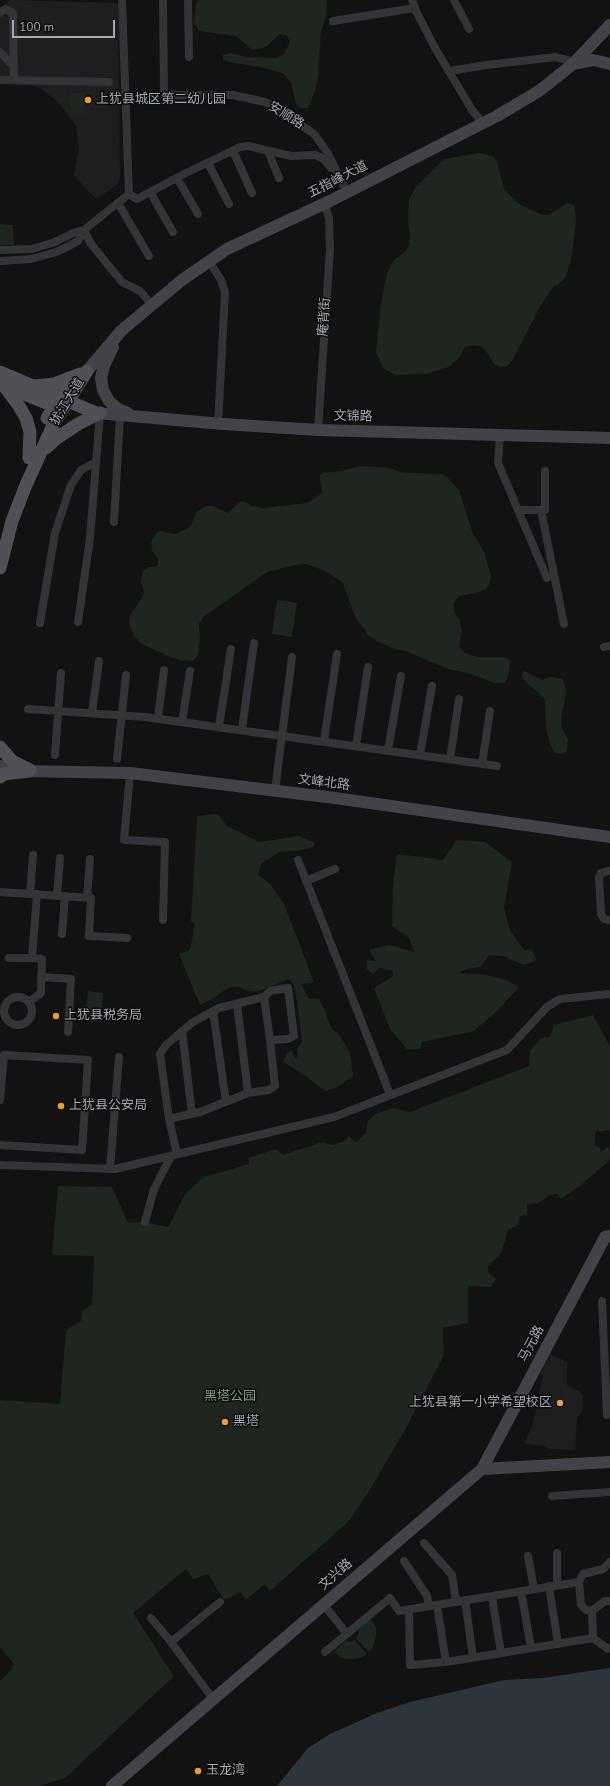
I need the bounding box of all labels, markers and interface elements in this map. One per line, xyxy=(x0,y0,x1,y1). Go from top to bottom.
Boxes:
scale bar xyxy=(14,12,117,38)
text: 100 m xyxy=(19,19,54,35)
place label: 上犹县城区第二幼儿园 xyxy=(96,92,226,108)
marker: 上犹县城区第二幼儿园 xyxy=(83,95,93,105)
street label: 安顺路 xyxy=(265,99,307,133)
street label: 五指峰大道 xyxy=(306,158,370,202)
street label: 庵背街 xyxy=(316,297,334,337)
street label: 犹江大道 xyxy=(48,376,88,428)
street label: 文锦路 xyxy=(333,409,373,425)
street label: 文峰北路 xyxy=(297,772,351,794)
place label: 上犹县税务局 xyxy=(64,1008,142,1024)
marker: 上犹县税务局 xyxy=(51,1011,61,1021)
place label: 上犹县公安局 xyxy=(69,1098,147,1114)
marker: 上犹县公安局 xyxy=(56,1101,66,1111)
street label: 马元路 xyxy=(516,1323,548,1365)
park label: 黑塔公园 xyxy=(204,1389,256,1405)
place label: 上犹县第一小学希望校区 xyxy=(409,1395,552,1411)
marker: 上犹县第一小学希望校区 xyxy=(555,1398,565,1408)
place label: 黑塔 xyxy=(233,1414,259,1430)
marker: 黑塔 xyxy=(220,1417,230,1427)
street label: 文兴路 xyxy=(316,1556,356,1594)
place label: 玉龙湾 xyxy=(206,1763,245,1779)
marker: 玉龙湾 xyxy=(193,1766,203,1776)

